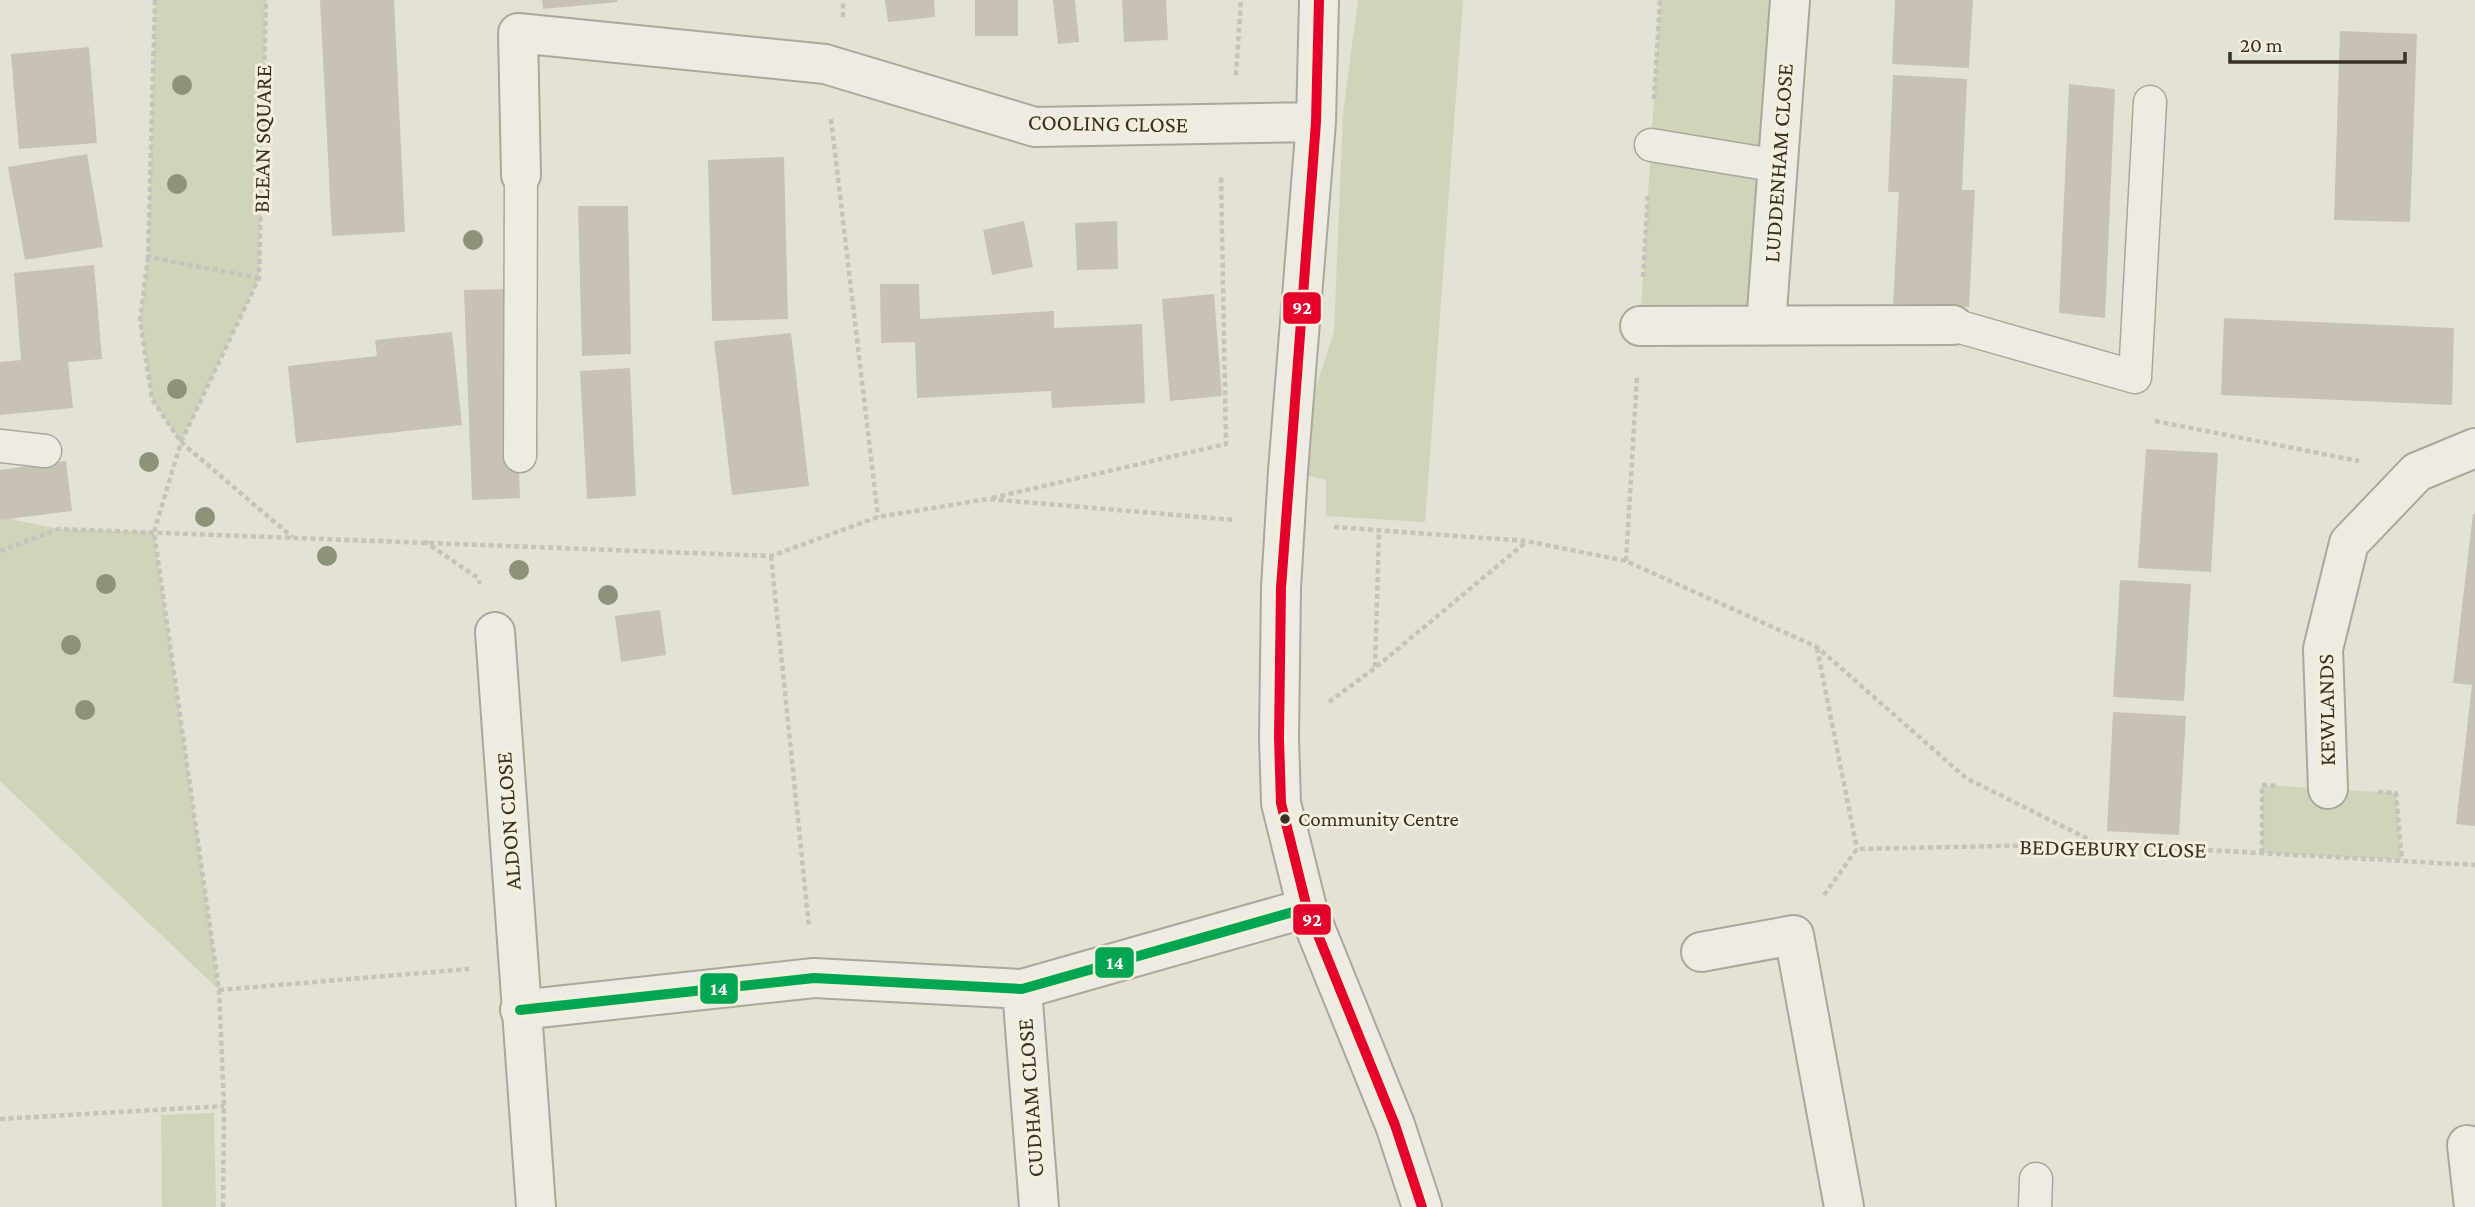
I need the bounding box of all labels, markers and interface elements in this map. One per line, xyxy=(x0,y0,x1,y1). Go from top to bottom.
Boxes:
scale bar xyxy=(2230,21,2405,65)
text: 20 m xyxy=(2240,33,2283,57)
street label: LUDDENHAM CLOSE xyxy=(1758,62,1798,264)
street label: BLEAN SQUARE xyxy=(248,65,276,213)
street label: COOLING CLOSE xyxy=(1028,109,1188,137)
line badge: 92 xyxy=(1282,291,1322,325)
text: 92 xyxy=(1292,297,1312,318)
street label: KEWLANDS xyxy=(2312,654,2340,766)
street label: ALDON CLOSE xyxy=(490,751,526,891)
place label: Community Centre xyxy=(1298,807,1459,831)
marker: Community Centre xyxy=(1278,812,1292,826)
street label: BEDGEBURY CLOSE xyxy=(2019,833,2207,863)
line badge: 92 xyxy=(1292,903,1332,936)
text: 92 xyxy=(1302,909,1322,930)
line badge: 14 xyxy=(1094,946,1135,979)
text: 14 xyxy=(1106,952,1124,973)
line badge: 14 xyxy=(699,972,739,1005)
text: 14 xyxy=(710,978,728,999)
street label: CUDHAM CLOSE xyxy=(1011,1018,1049,1178)

